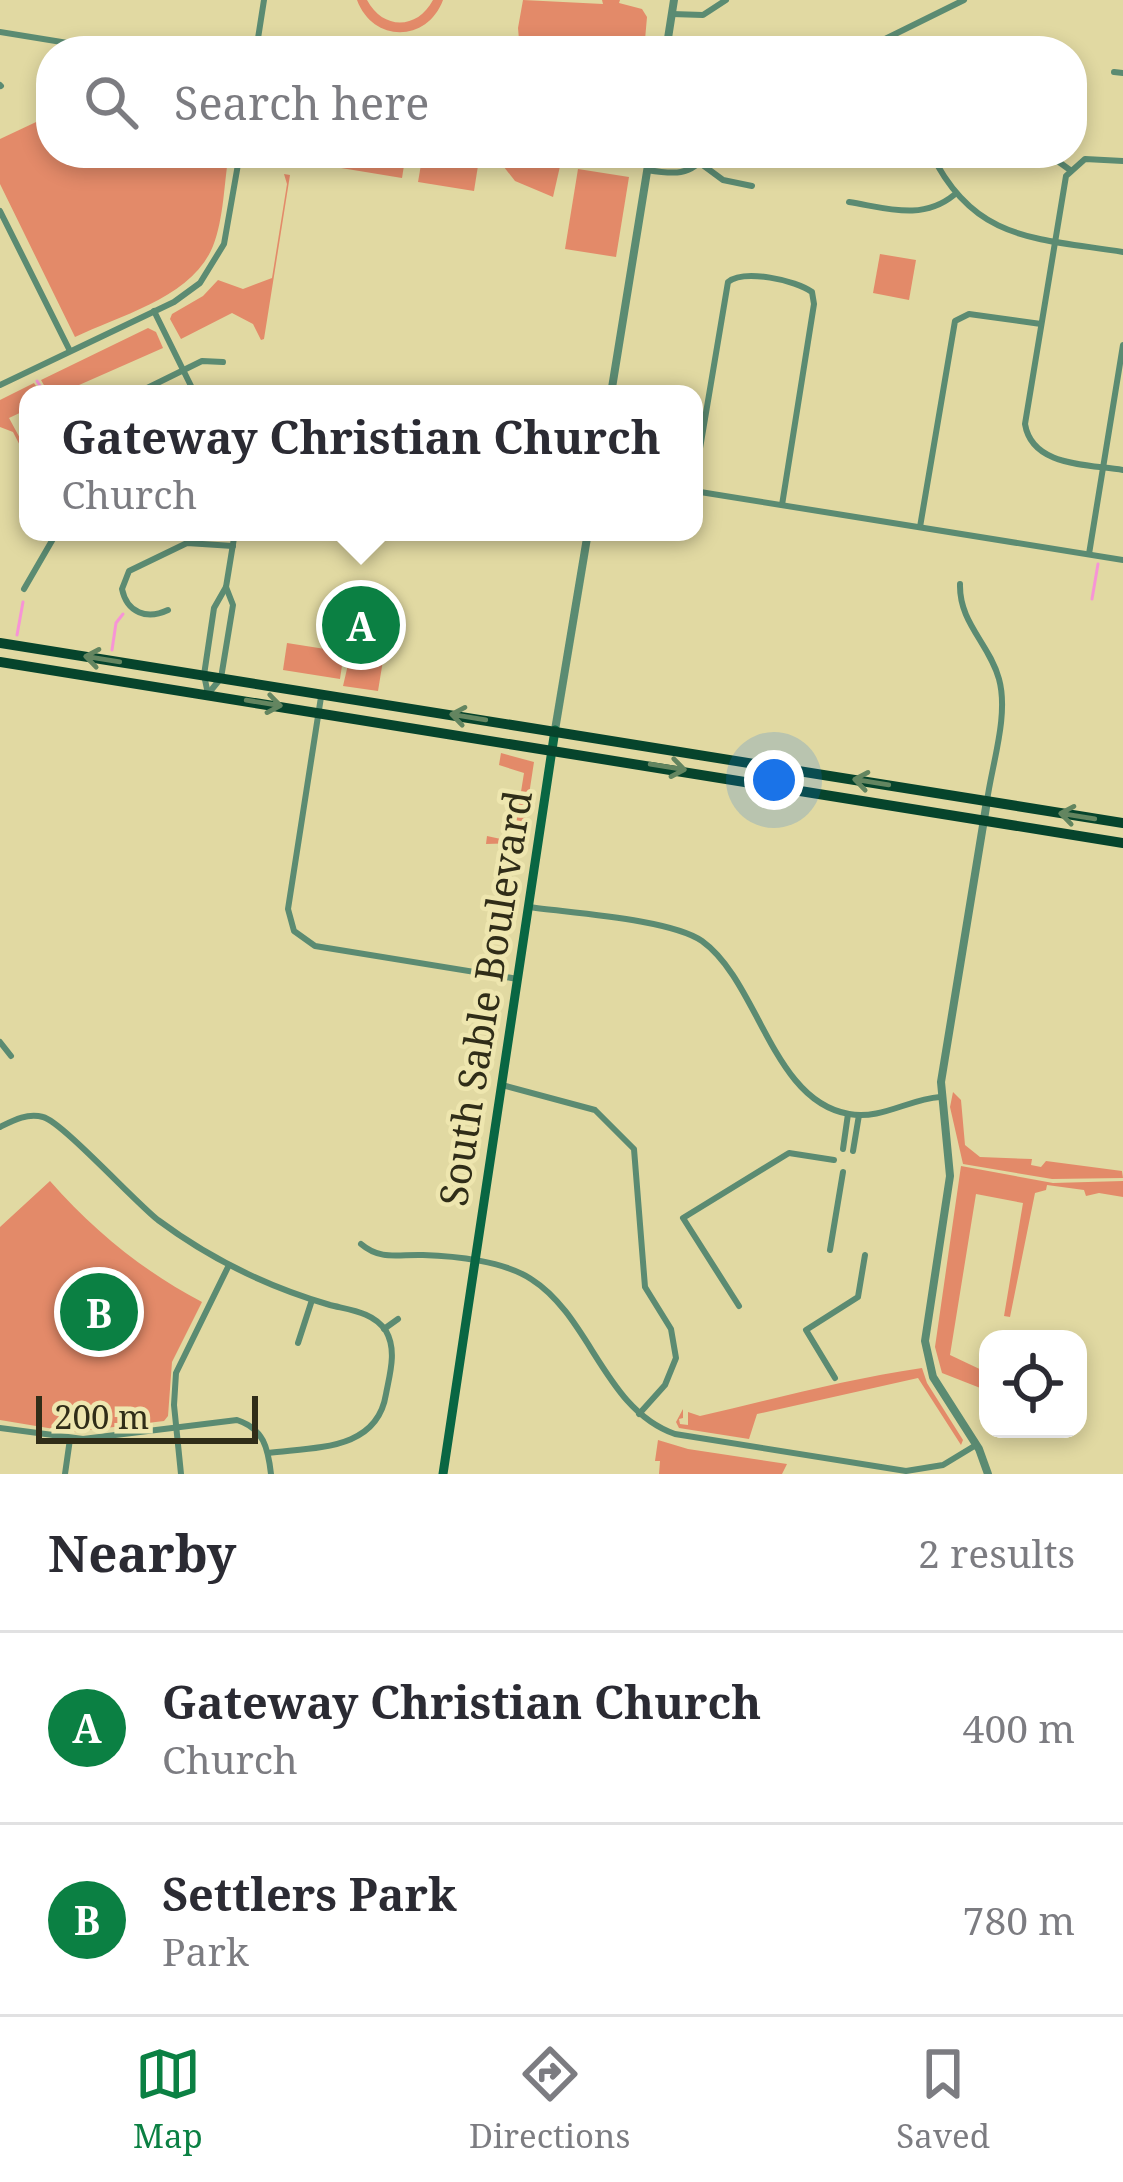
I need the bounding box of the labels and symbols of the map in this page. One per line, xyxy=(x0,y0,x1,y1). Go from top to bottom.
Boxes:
pin: A xyxy=(322,580,400,670)
one-way arrow xyxy=(83,647,122,670)
one-way arrow xyxy=(243,692,282,715)
one-way arrow xyxy=(449,704,488,727)
your location xyxy=(744,750,804,810)
one-way arrow xyxy=(647,756,686,779)
one-way arrow xyxy=(853,770,892,793)
street label: South Sable Boulevard xyxy=(425,786,543,1210)
one-way arrow xyxy=(1059,803,1098,826)
pin: B xyxy=(60,1267,138,1357)
scale bar xyxy=(36,1390,258,1443)

